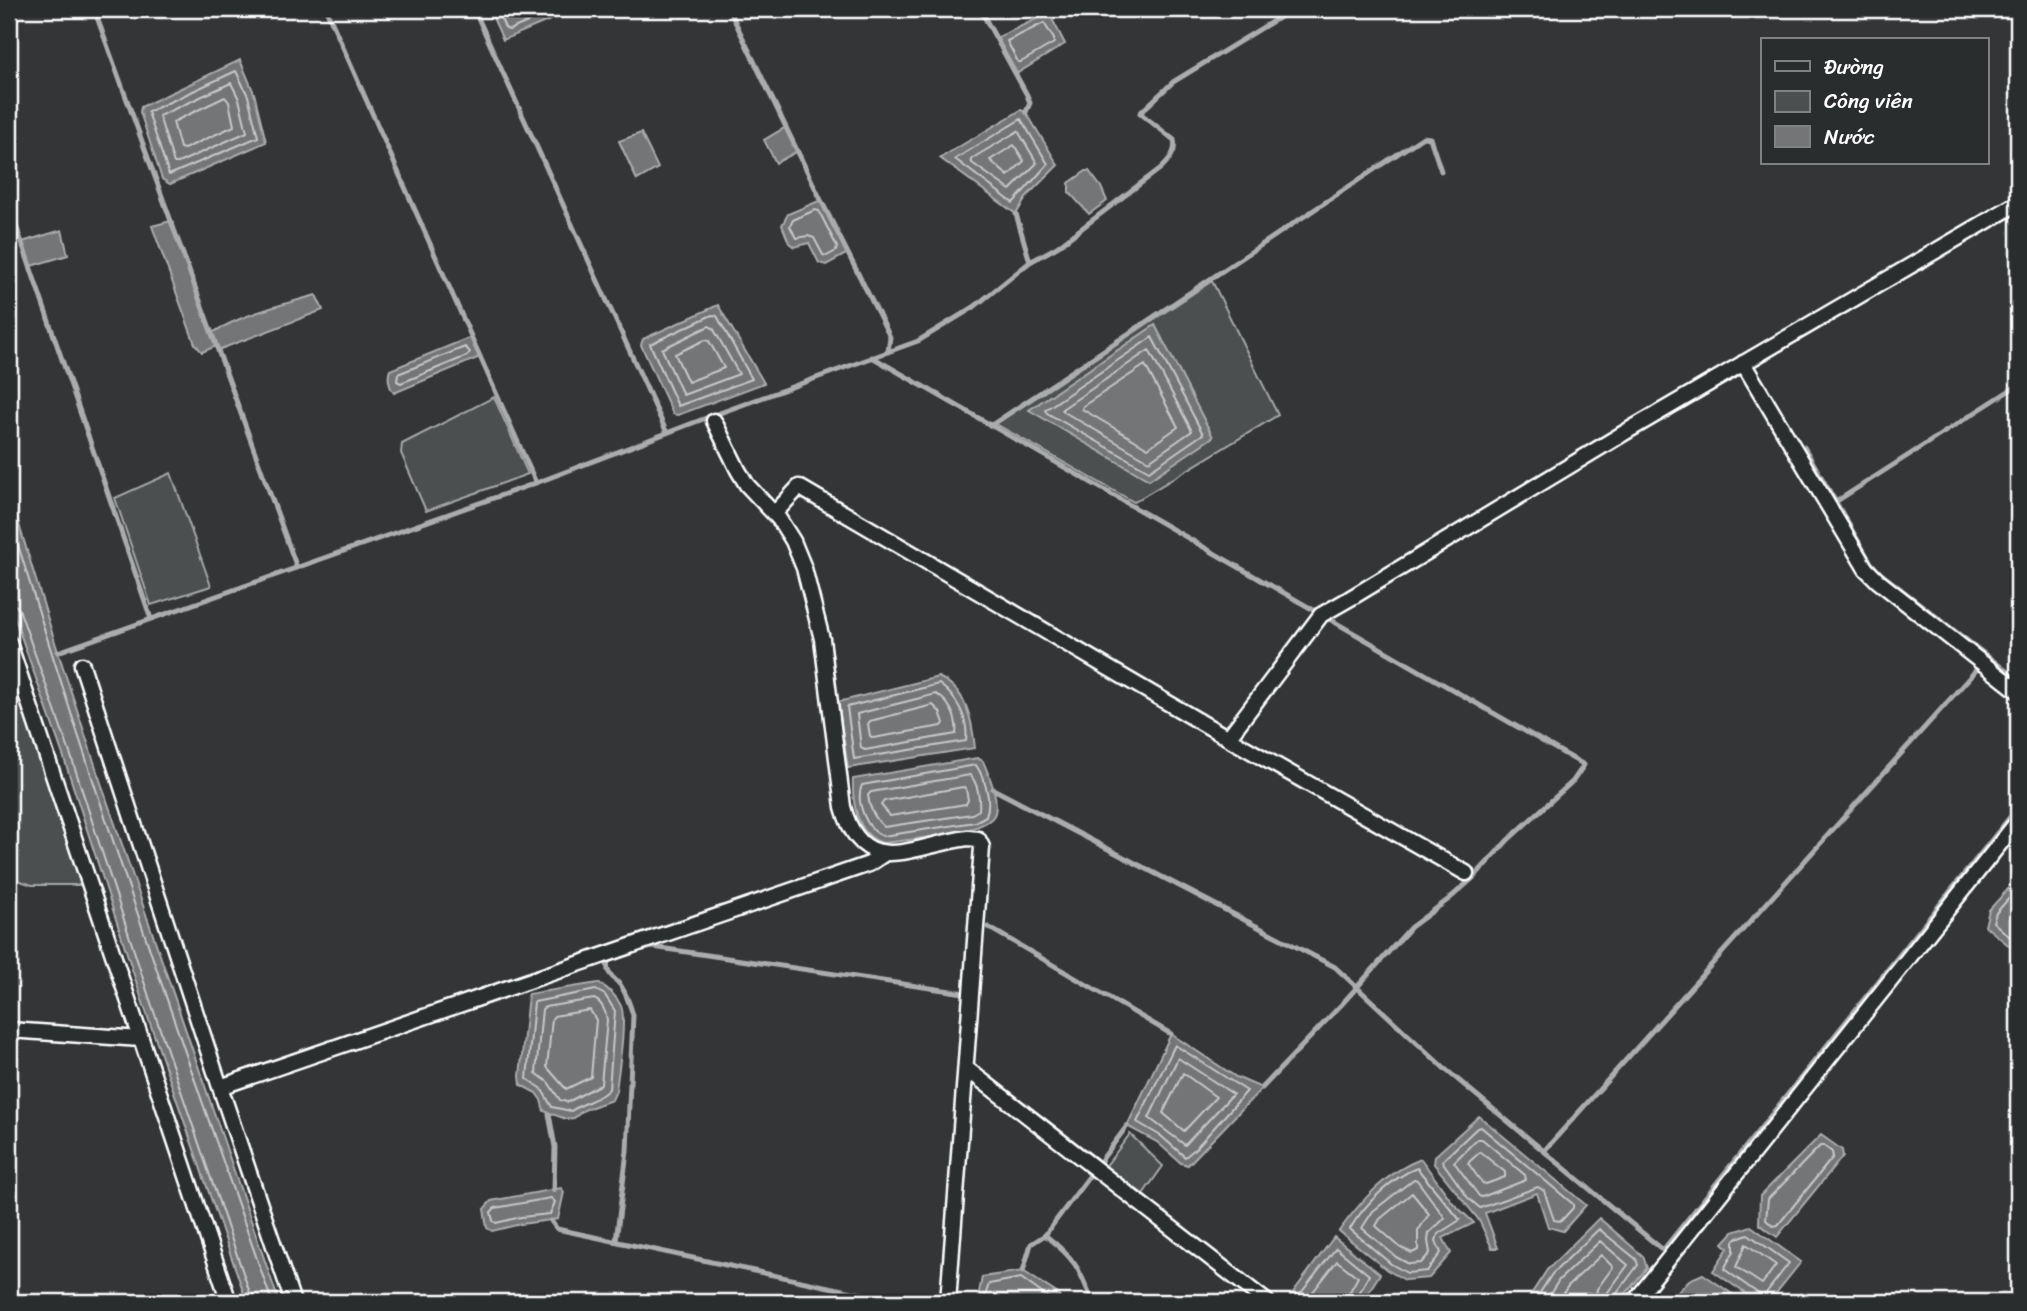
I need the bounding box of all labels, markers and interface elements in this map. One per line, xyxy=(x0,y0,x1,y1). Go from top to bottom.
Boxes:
legend xyxy=(1761,38,1988,164)
text: Đường xyxy=(1824,48,1884,86)
text: Công viên xyxy=(1824,82,1913,120)
text: Nước xyxy=(1824,118,1875,156)

